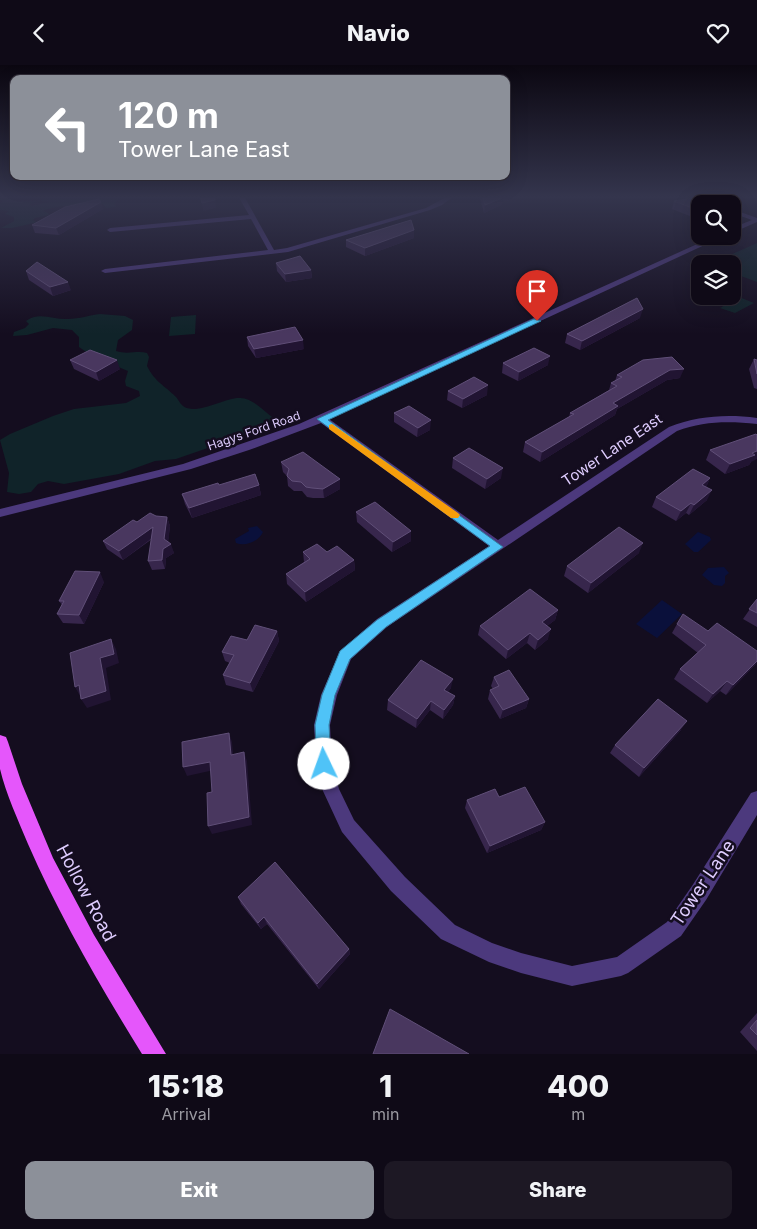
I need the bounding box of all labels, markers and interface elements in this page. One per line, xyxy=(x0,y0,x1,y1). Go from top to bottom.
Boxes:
icon: back xyxy=(25,19,53,47)
icon: heart xyxy=(704,19,732,47)
text: Navio xyxy=(347,20,410,46)
text: 120 m xyxy=(118,94,219,136)
icon: left xyxy=(35,95,100,160)
text: Tower Lane East xyxy=(118,136,289,162)
map controls xyxy=(691,195,741,305)
button: search xyxy=(691,195,741,245)
button: layers xyxy=(691,255,741,305)
pin xyxy=(516,270,558,321)
icon: arrive xyxy=(523,277,551,305)
street label: Hagys Ford Road xyxy=(205,408,302,453)
street label: Tower Lane East xyxy=(558,409,666,490)
position arrow xyxy=(297,737,349,789)
street label: Tower Lane xyxy=(666,836,739,930)
street label: Hollow Road xyxy=(52,841,121,945)
text: 15:18 xyxy=(148,1068,224,1104)
text: 1 xyxy=(379,1068,392,1104)
text: 400 xyxy=(547,1068,609,1104)
text: Arrival xyxy=(161,1104,211,1124)
text: min xyxy=(372,1104,399,1124)
text: m xyxy=(571,1104,585,1124)
button: Exit xyxy=(25,1161,374,1219)
button: Share xyxy=(384,1161,732,1219)

